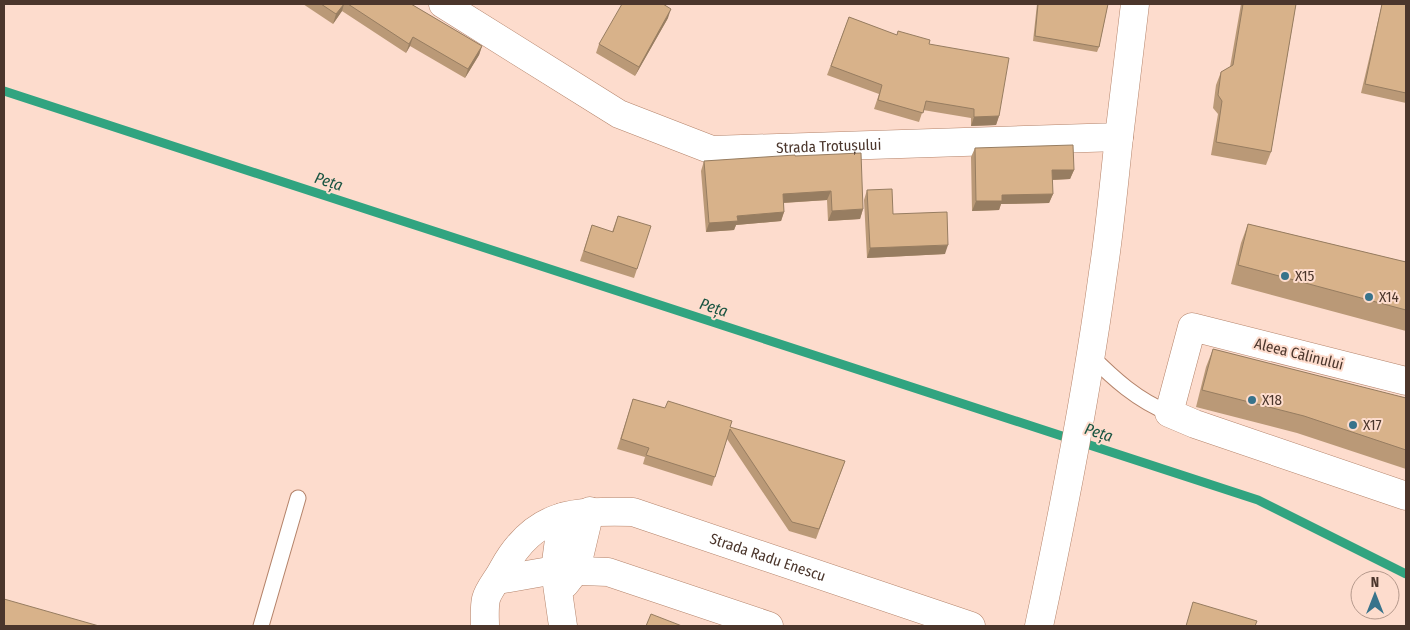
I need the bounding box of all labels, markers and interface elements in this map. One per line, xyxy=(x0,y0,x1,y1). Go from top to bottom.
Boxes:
street label: Strada Trotușului xyxy=(776,136,882,157)
water label: Peța xyxy=(312,168,345,196)
place label: X15 xyxy=(1295,267,1315,285)
marker: X15 xyxy=(1279,270,1291,282)
place label: X14 xyxy=(1379,288,1399,306)
marker: X14 xyxy=(1363,291,1375,303)
water label: Peța xyxy=(697,294,730,322)
street label: Aleea Călinului xyxy=(1253,334,1345,374)
place label: X18 xyxy=(1262,391,1282,409)
marker: X18 xyxy=(1246,394,1258,406)
place label: X17 xyxy=(1363,416,1382,434)
water label: Peța xyxy=(1082,419,1115,447)
marker: X17 xyxy=(1347,419,1359,431)
street label: Strada Radu Enescu xyxy=(707,530,828,585)
north arrow xyxy=(1350,570,1400,620)
text: N xyxy=(1371,574,1379,591)

